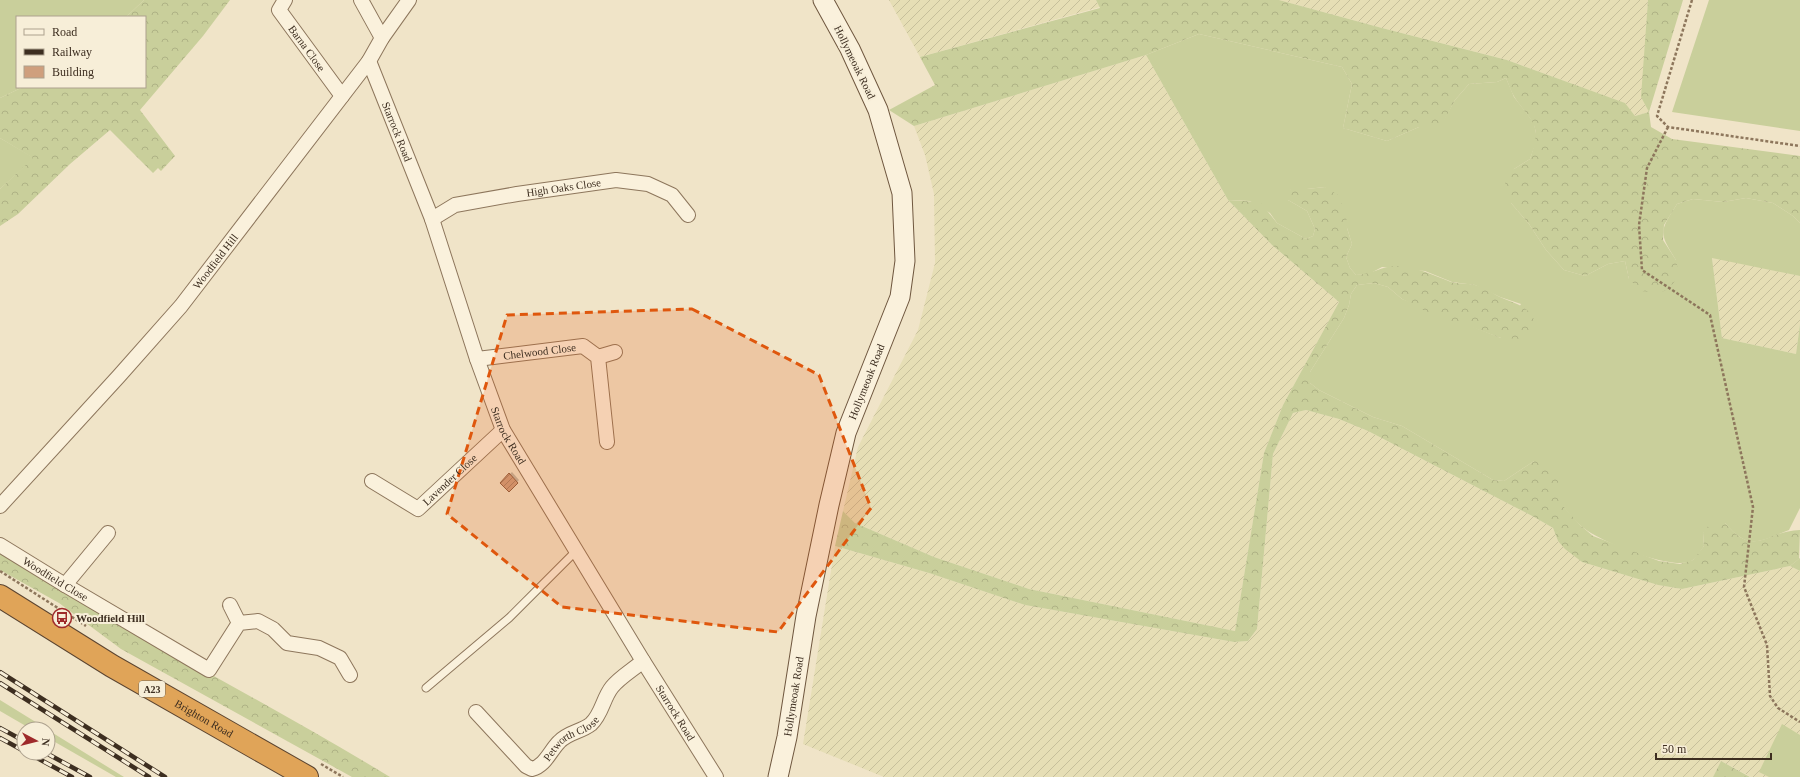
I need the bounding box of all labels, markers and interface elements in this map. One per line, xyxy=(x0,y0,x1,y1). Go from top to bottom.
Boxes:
legend xyxy=(16,16,146,88)
street label: Barna Close xyxy=(286,23,328,74)
street label: Hollymeoak Road xyxy=(832,23,878,101)
text: Road xyxy=(52,25,77,39)
text: Railway xyxy=(52,45,92,59)
text: Building xyxy=(52,65,94,79)
street label: Starrock Road xyxy=(380,100,415,164)
street label: High Oaks Close xyxy=(526,176,602,199)
street label: Woodfield Hill xyxy=(190,232,240,291)
street label: Chelwood Close xyxy=(503,341,577,362)
street label: Hollymeoak Road xyxy=(846,342,887,421)
street label: Starrock Road xyxy=(489,405,529,467)
street label: Lavender Close xyxy=(420,452,479,508)
street label: Woodfield Close xyxy=(21,555,90,603)
bus stop icon: Woodfield Hill xyxy=(51,607,73,629)
place label: Woodfield Hill xyxy=(76,612,145,624)
street label: Hollymeoak Road xyxy=(781,655,806,737)
road number: A23 xyxy=(139,681,165,697)
street label: Starrock Road xyxy=(654,683,698,743)
street label: Brighton Road xyxy=(173,697,236,740)
street label: Petworth Close xyxy=(541,714,601,763)
north arrow xyxy=(16,721,56,761)
scale bar xyxy=(1656,735,1771,761)
text: N xyxy=(39,738,52,747)
text: 50 m xyxy=(1662,742,1687,756)

